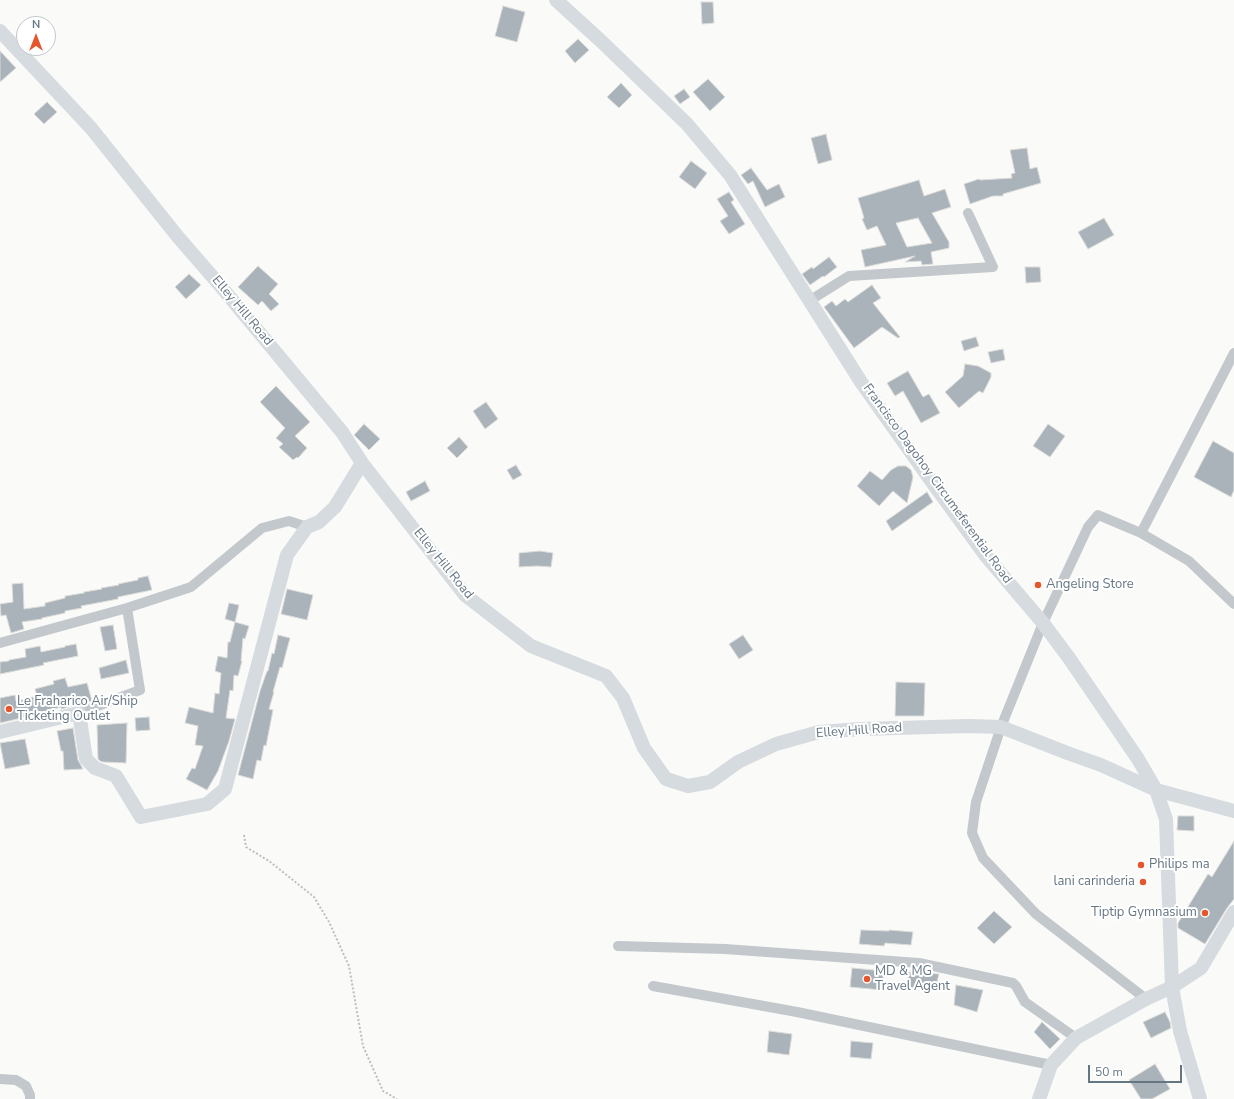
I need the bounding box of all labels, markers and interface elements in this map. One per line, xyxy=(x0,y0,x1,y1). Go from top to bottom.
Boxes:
north arrow xyxy=(16,16,56,56)
text: N xyxy=(32,17,40,32)
street label: Elley Hill Road xyxy=(208,273,276,349)
street label: Francisco Dagohoy Circumeferential Road xyxy=(859,381,1015,587)
street label: Elley Hill Road xyxy=(410,526,476,602)
place label: Angeling Store xyxy=(1046,577,1134,593)
marker: Angeling Store xyxy=(1033,580,1043,590)
place label: Le Fraharico Air/Ship Ticketing Outlet xyxy=(17,694,138,725)
marker: Le Fraharico Air/Ship Ticketing Outlet xyxy=(4,704,14,714)
street label: Elley Hill Road xyxy=(815,720,903,742)
place label: Philips ma xyxy=(1149,857,1210,873)
marker: Philips ma xyxy=(1136,860,1146,870)
place label: lani carinderia xyxy=(1054,874,1135,890)
marker: lani carinderia xyxy=(1138,877,1148,887)
place label: Tiptip Gymnasium xyxy=(1091,905,1197,921)
marker: Tiptip Gymnasium xyxy=(1200,908,1210,918)
place label: MD & MG Travel Agent xyxy=(875,964,950,995)
marker: MD & MG Travel Agent xyxy=(862,974,872,984)
scale bar xyxy=(1090,1057,1184,1083)
text: 50 m xyxy=(1095,1064,1123,1080)

